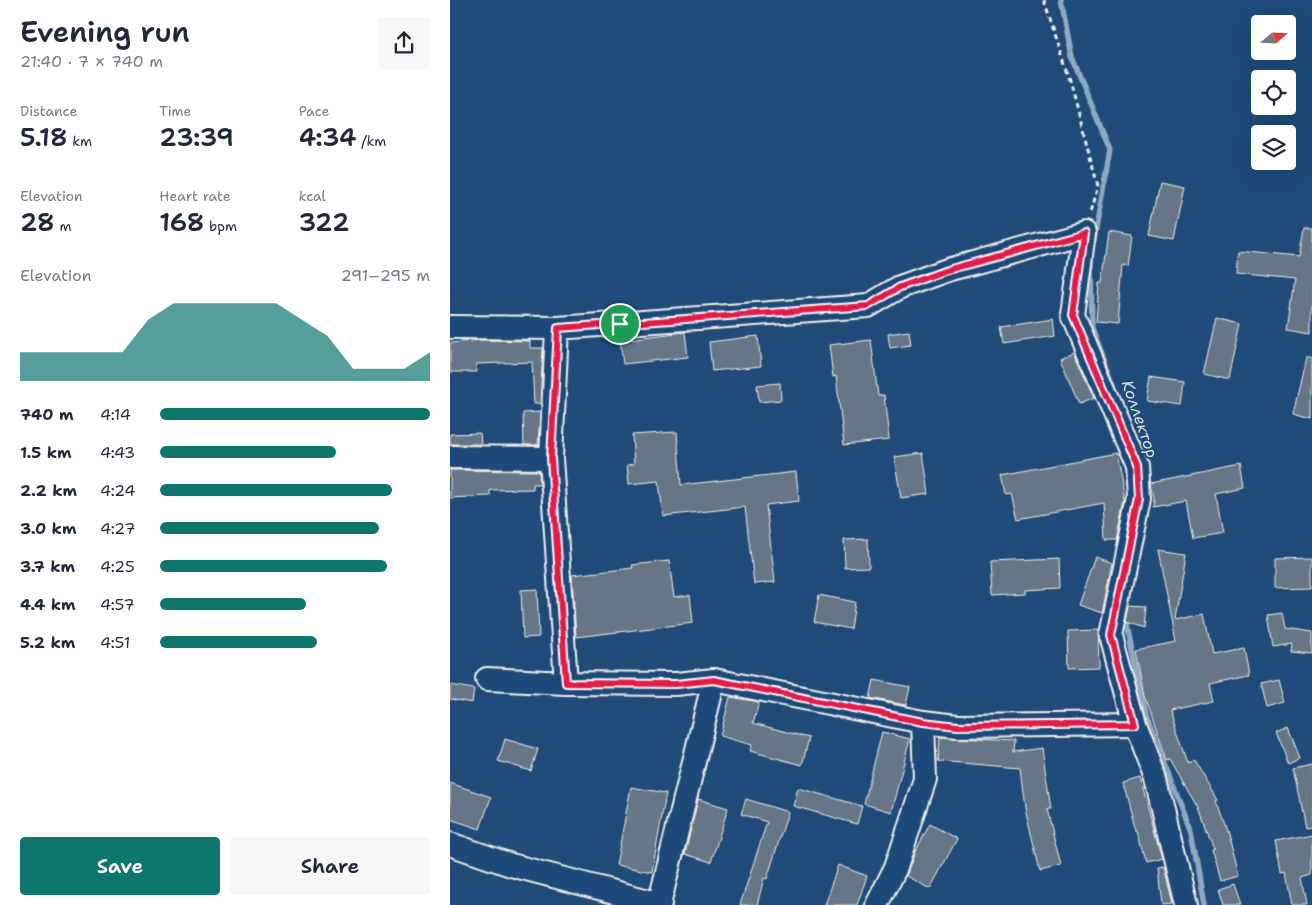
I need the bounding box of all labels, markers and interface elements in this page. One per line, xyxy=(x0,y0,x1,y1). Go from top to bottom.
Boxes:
text: Evening run xyxy=(20,13,190,51)
north arrow xyxy=(1251,15,1296,60)
map controls xyxy=(1251,15,1296,170)
button: share xyxy=(378,17,430,69)
text: 21:40 · 7 × 740 m xyxy=(20,51,163,72)
button: locate xyxy=(1251,70,1296,115)
text: Distance xyxy=(20,102,77,120)
text: Time xyxy=(159,102,191,120)
text: Pace xyxy=(299,102,329,120)
text: 5.18 xyxy=(20,120,67,154)
text: 23:39 xyxy=(159,120,234,154)
text: 4:34 xyxy=(299,120,357,154)
button: layers xyxy=(1251,125,1296,170)
text: km xyxy=(67,132,92,150)
text: /km xyxy=(357,132,386,150)
text: Elevation xyxy=(20,187,83,205)
text: Heart rate xyxy=(159,187,231,205)
text: kcal xyxy=(299,187,326,205)
text: 28 xyxy=(20,205,55,239)
text: 168 xyxy=(159,205,204,239)
text: 322 xyxy=(299,205,349,239)
text: m xyxy=(55,217,71,235)
text: bpm xyxy=(204,217,237,235)
text: Elevation xyxy=(20,265,92,286)
text: 291–295 m xyxy=(341,265,430,286)
pin xyxy=(599,303,641,345)
icon: arrive xyxy=(606,310,634,338)
water label: Коллектор xyxy=(1117,377,1163,461)
text: 740 m xyxy=(20,404,73,425)
text: 4:14 xyxy=(100,404,131,425)
text: 1.5 km xyxy=(20,442,72,463)
text: 4:43 xyxy=(100,442,135,463)
text: 2.2 km xyxy=(20,480,77,501)
text: 4:24 xyxy=(100,480,136,501)
text: 3.0 km xyxy=(20,518,76,539)
text: 4:27 xyxy=(100,518,135,539)
text: 3.7 km xyxy=(20,556,75,577)
text: 4:25 xyxy=(100,556,135,577)
text: 4.4 km xyxy=(20,594,76,615)
text: 4:57 xyxy=(100,594,135,615)
text: 5.2 km xyxy=(20,632,75,653)
text: 4:51 xyxy=(100,632,130,653)
button: Save xyxy=(20,837,220,895)
button: Share xyxy=(230,837,430,895)

